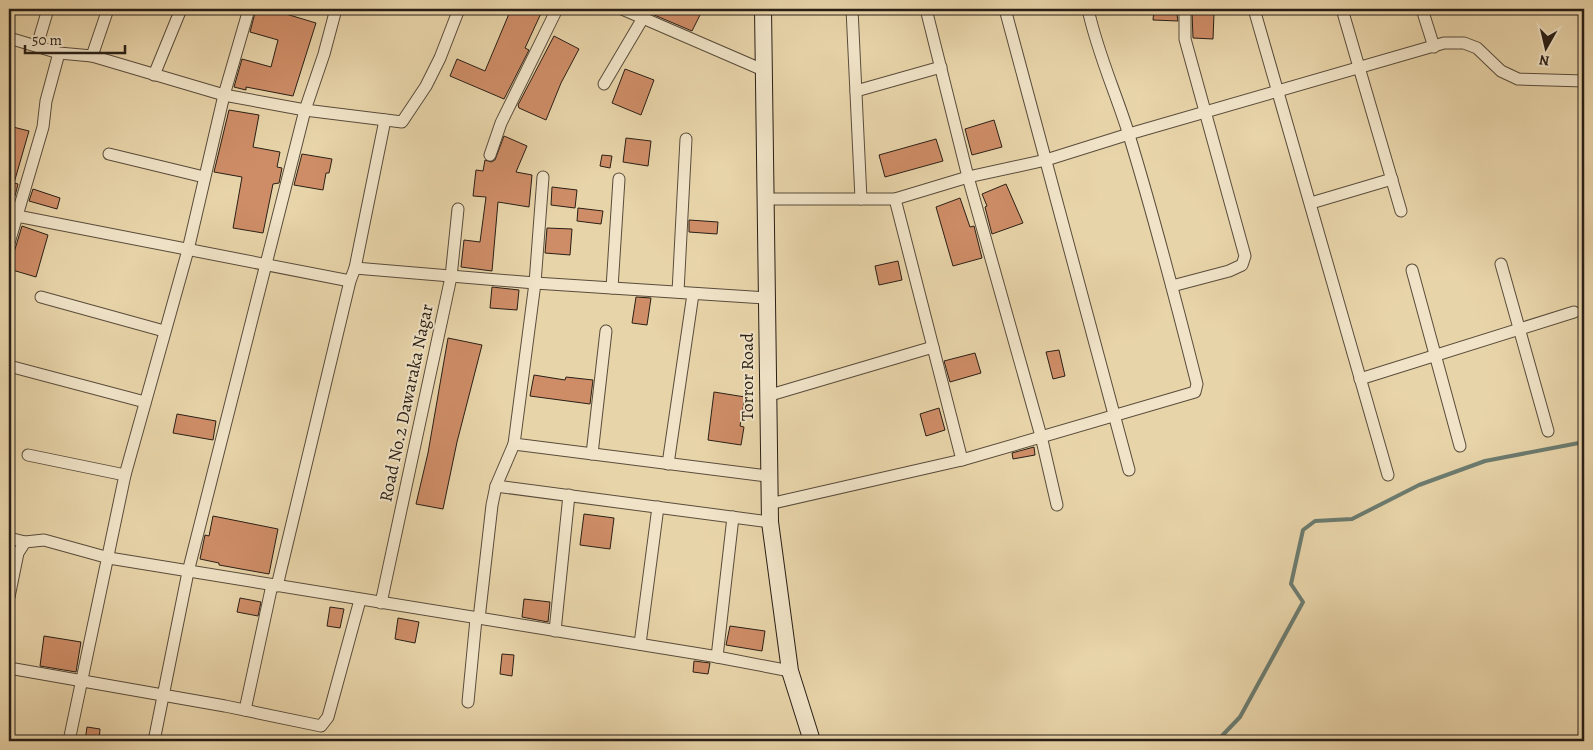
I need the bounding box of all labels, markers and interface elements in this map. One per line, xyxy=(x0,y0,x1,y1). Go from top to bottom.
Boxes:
scale bar xyxy=(25,22,125,54)
north arrow xyxy=(1520,22,1570,72)
text: 50 m xyxy=(32,30,62,50)
text: N xyxy=(1538,50,1551,70)
street label: Road No.2 Dawaraka Nagar xyxy=(373,302,439,504)
street label: Torror Road xyxy=(735,333,759,421)

